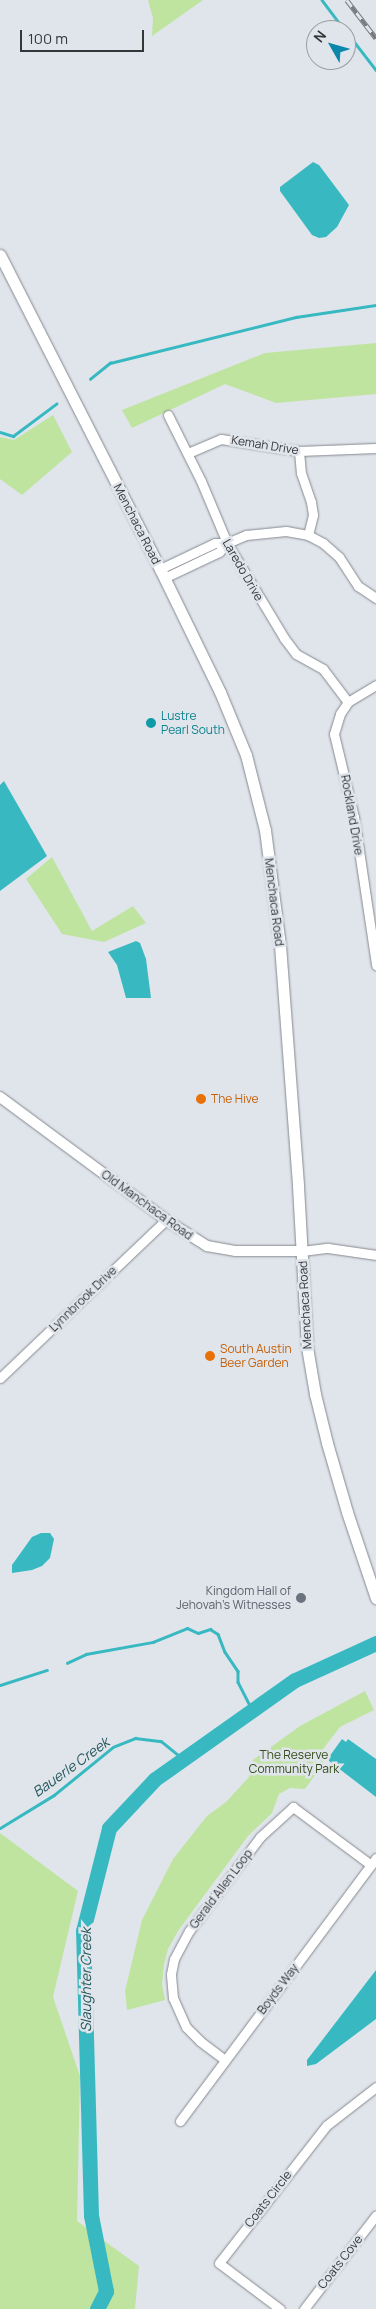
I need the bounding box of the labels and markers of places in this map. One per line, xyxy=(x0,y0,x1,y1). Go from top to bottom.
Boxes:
place label: Lustre Pearl South xyxy=(161,709,225,737)
marker: Lustre Pearl South xyxy=(145,717,157,729)
place label: The Hive xyxy=(211,1092,259,1106)
marker: The Hive xyxy=(195,1093,207,1105)
place label: South Austin Beer Garden xyxy=(220,1342,292,1370)
marker: South Austin Beer Garden xyxy=(204,1350,216,1362)
place label: Kingdom Hall of Jehovah's Witnesses xyxy=(176,1584,291,1612)
marker: Kingdom Hall of Jehovah's Witnesses xyxy=(295,1592,307,1604)

